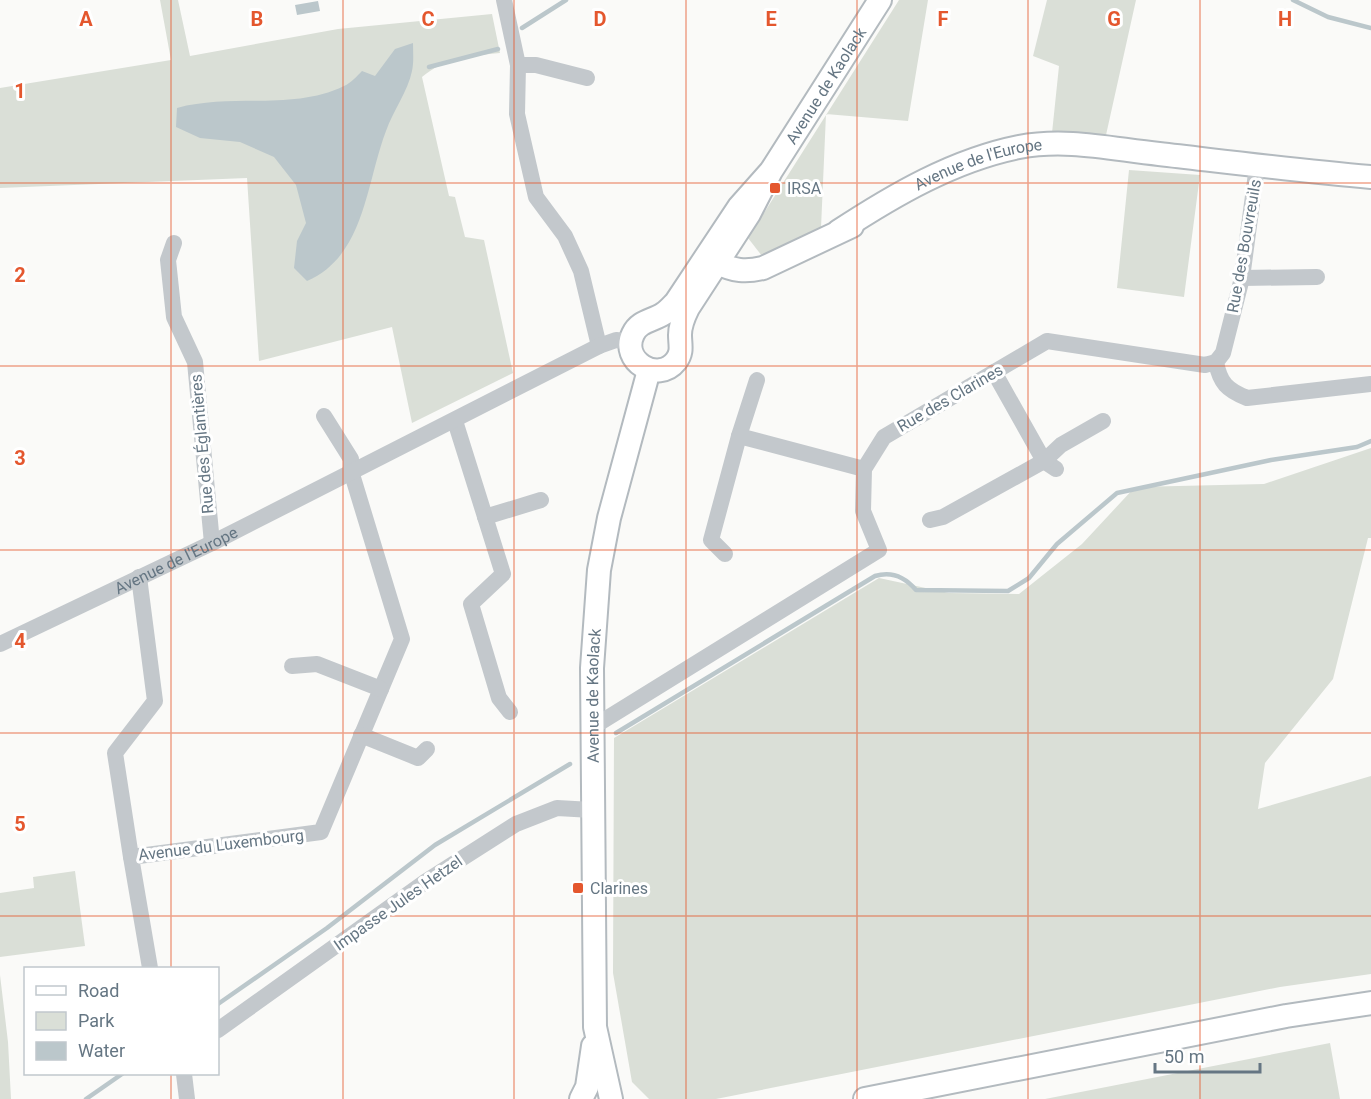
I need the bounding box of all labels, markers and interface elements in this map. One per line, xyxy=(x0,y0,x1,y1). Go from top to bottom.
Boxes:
text: A xyxy=(79,7,93,31)
text: B xyxy=(251,7,263,31)
text: C xyxy=(421,7,435,31)
text: D xyxy=(594,7,607,31)
text: E xyxy=(765,7,777,31)
text: F xyxy=(938,7,949,31)
text: G xyxy=(1107,7,1121,31)
text: H xyxy=(1278,7,1292,31)
street label: Avenue de Kaolack xyxy=(781,23,870,147)
text: 1 xyxy=(14,79,26,103)
street label: Avenue de l'Europe xyxy=(911,135,1043,194)
street label: Rue des Bouvreuils xyxy=(1223,178,1265,314)
place label: IRSA xyxy=(787,179,822,198)
marker: IRSA xyxy=(768,181,782,195)
text: 2 xyxy=(14,263,26,287)
street label: Rue des Clarines xyxy=(894,360,1006,436)
street label: Rue des Églantières xyxy=(186,374,218,514)
text: 3 xyxy=(14,446,26,470)
street label: Avenue de l'Europe xyxy=(111,522,241,598)
street label: Avenue de Kaolack xyxy=(582,627,604,763)
text: 4 xyxy=(14,629,26,653)
text: 5 xyxy=(14,812,26,836)
street label: Avenue du Luxembourg xyxy=(137,825,305,865)
street label: Impasse Jules Hetzel xyxy=(330,851,466,955)
place label: Clarines xyxy=(590,879,648,898)
marker: Clarines xyxy=(571,881,585,895)
legend xyxy=(24,967,219,1075)
text: Road xyxy=(78,980,119,1001)
text: Park xyxy=(78,1010,115,1031)
scale bar xyxy=(1155,1036,1260,1074)
text: Water xyxy=(78,1040,125,1061)
text: 50 m xyxy=(1164,1046,1204,1067)

